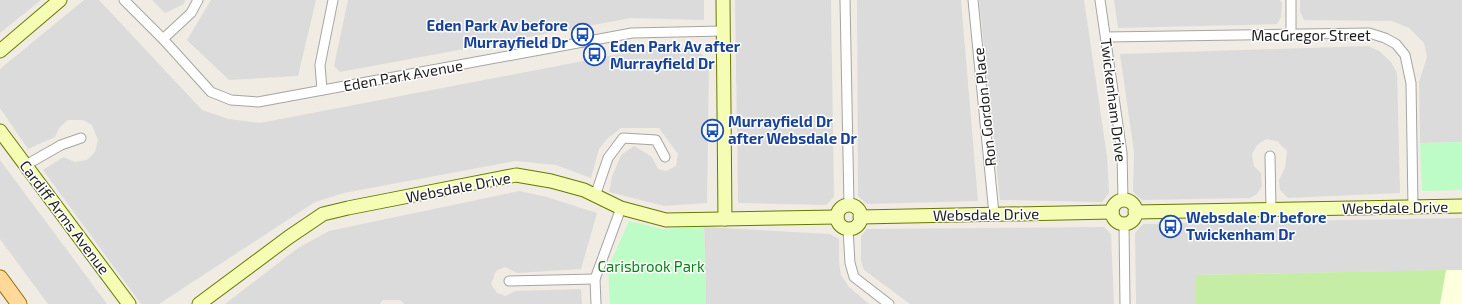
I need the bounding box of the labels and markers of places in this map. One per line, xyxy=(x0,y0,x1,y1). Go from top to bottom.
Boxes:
place label: Eden Park Av before Murrayfield Dr xyxy=(427,16,569,52)
bus stop icon: Eden Park Av before Murrayfield Dr xyxy=(570,21,596,47)
place label: Eden Park Av after Murrayfield Dr xyxy=(610,37,741,73)
bus stop icon: Eden Park Av after Murrayfield Dr xyxy=(581,42,607,68)
place label: Murrayfield Dr after Websdale Dr xyxy=(728,112,858,147)
bus stop icon: Murrayfield Dr after Websdale Dr xyxy=(699,117,725,143)
place label: Websdale Dr before Twickenham Dr xyxy=(1186,208,1326,243)
bus stop icon: Websdale Dr before Twickenham Dr xyxy=(1157,213,1183,239)

